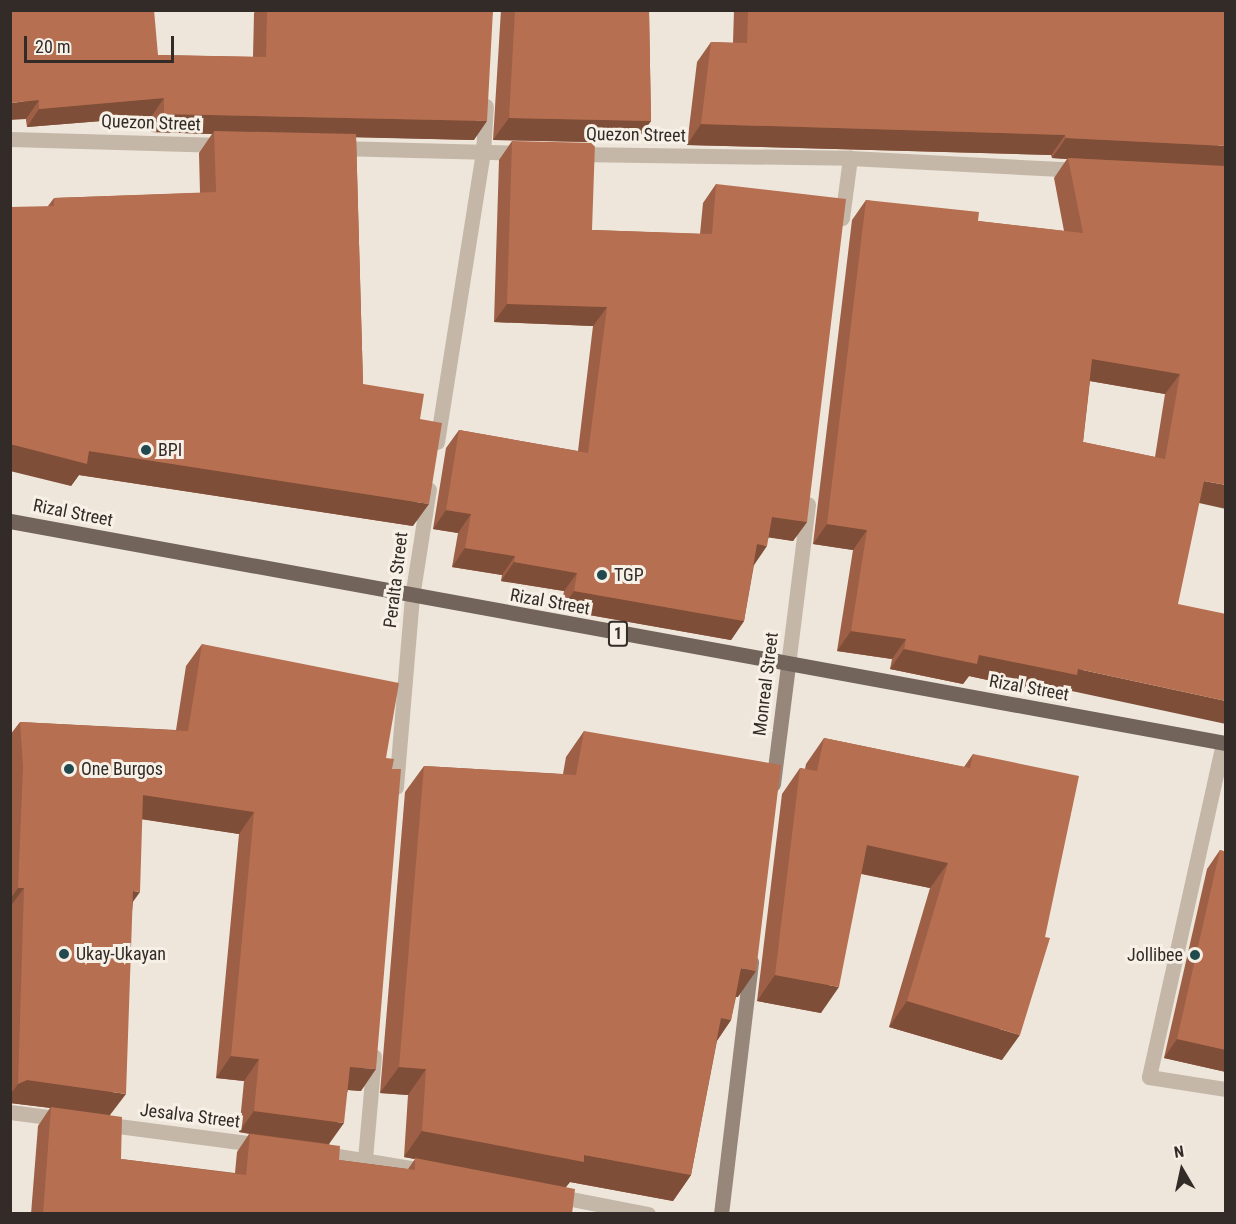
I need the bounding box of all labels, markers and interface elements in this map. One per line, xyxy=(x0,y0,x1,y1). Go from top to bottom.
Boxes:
scale bar xyxy=(27,24,177,62)
text: 20 m xyxy=(35,36,70,57)
street label: Quezon Street xyxy=(101,110,201,136)
street label: Quezon Street xyxy=(586,123,686,147)
place label: BPI xyxy=(158,439,182,461)
marker: BPI xyxy=(139,443,153,457)
street label: Rizal Street xyxy=(31,495,115,531)
street label: Peralta Street xyxy=(379,531,413,629)
place label: TGP xyxy=(614,564,644,586)
marker: TGP xyxy=(595,568,609,582)
street label: Rizal Street xyxy=(508,584,592,620)
road number: 1 xyxy=(608,621,628,647)
street label: Monreal Street xyxy=(749,631,783,737)
street label: Rizal Street xyxy=(987,670,1071,706)
place label: One Burgos xyxy=(81,758,163,780)
marker: One Burgos xyxy=(62,762,76,776)
place label: Ukay-Ukayan xyxy=(76,943,166,965)
place label: Jollibee xyxy=(1127,944,1183,966)
marker: Ukay-Ukayan xyxy=(57,947,71,961)
marker: Jollibee xyxy=(1188,948,1202,962)
street label: Jesalva Street xyxy=(139,1099,241,1133)
north arrow xyxy=(1152,1140,1212,1200)
text: N xyxy=(1173,1142,1185,1162)

